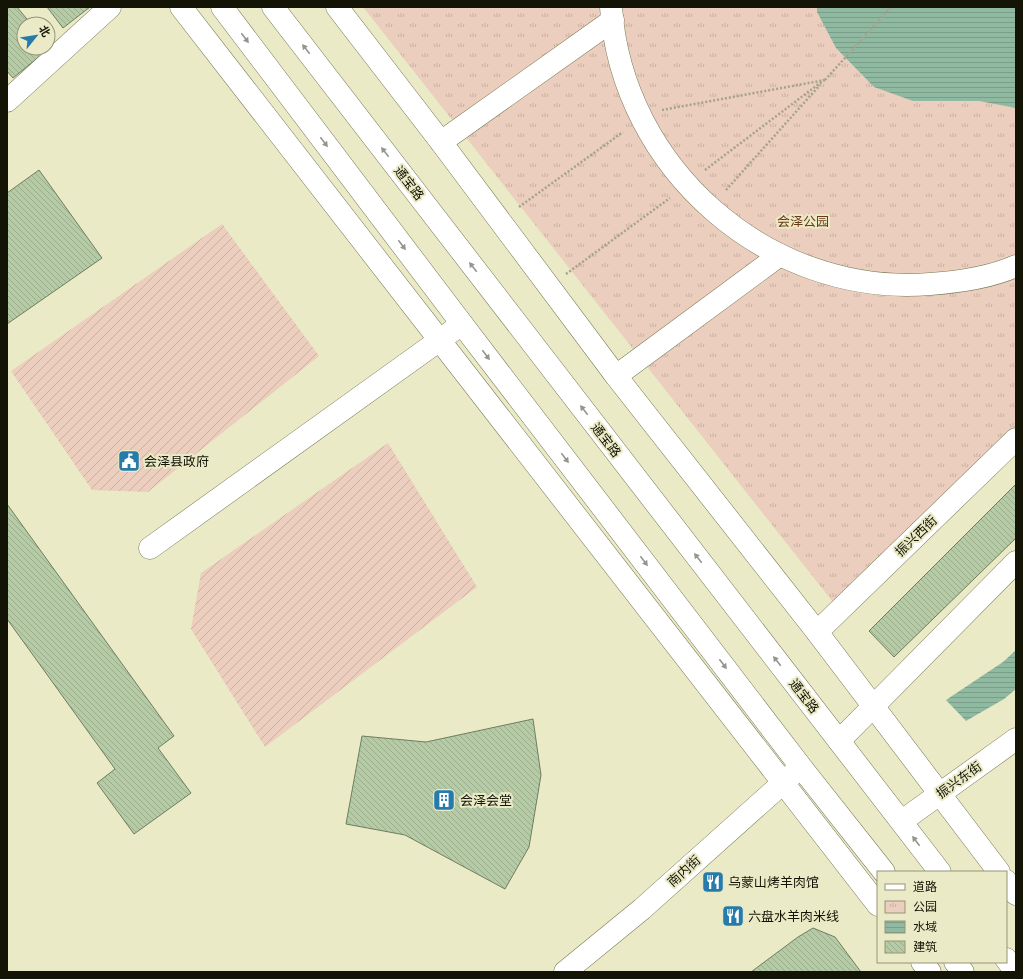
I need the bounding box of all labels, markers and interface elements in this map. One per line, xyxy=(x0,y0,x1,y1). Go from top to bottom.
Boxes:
north arrow xyxy=(16,16,56,56)
text: 北 xyxy=(36,23,53,39)
one-way arrow xyxy=(241,33,249,43)
one-way arrow xyxy=(302,44,310,55)
one-way arrow xyxy=(320,136,328,147)
one-way arrow xyxy=(381,147,390,158)
street label: 通宝路 xyxy=(391,163,427,203)
park label: 会泽公园 xyxy=(777,214,829,229)
one-way arrow xyxy=(398,240,407,251)
one-way arrow xyxy=(469,261,477,272)
one-way arrow xyxy=(482,349,490,360)
one-way arrow xyxy=(580,405,588,416)
street label: 通宝路 xyxy=(588,420,624,460)
public building icon: 会泽县政府 xyxy=(116,448,142,474)
one-way arrow xyxy=(561,453,569,463)
place label: 会泽县政府 xyxy=(144,454,209,469)
street label: 振兴西街 xyxy=(892,513,940,559)
one-way arrow xyxy=(693,552,702,563)
one-way arrow xyxy=(640,556,648,567)
one-way arrow xyxy=(773,655,781,666)
one-way arrow xyxy=(718,659,727,670)
street label: 通宝路 xyxy=(786,676,822,716)
street label: 振兴东街 xyxy=(934,759,984,801)
building icon: 会泽会堂 xyxy=(431,787,457,813)
place label: 会泽会堂 xyxy=(460,793,512,808)
one-way arrow xyxy=(913,836,921,846)
street label: 南内街 xyxy=(664,852,704,890)
restaurant icon: 乌蒙山烤羊肉馆 xyxy=(700,869,726,895)
legend xyxy=(877,871,1007,963)
place label: 乌蒙山烤羊肉馆 xyxy=(728,875,819,890)
text: 道路 xyxy=(913,880,937,894)
text: 公园 xyxy=(913,900,937,914)
restaurant icon: 六盘水羊肉米线 xyxy=(720,903,746,929)
place label: 六盘水羊肉米线 xyxy=(748,909,839,924)
text: 水域 xyxy=(913,920,937,934)
text: 建筑 xyxy=(913,940,937,954)

